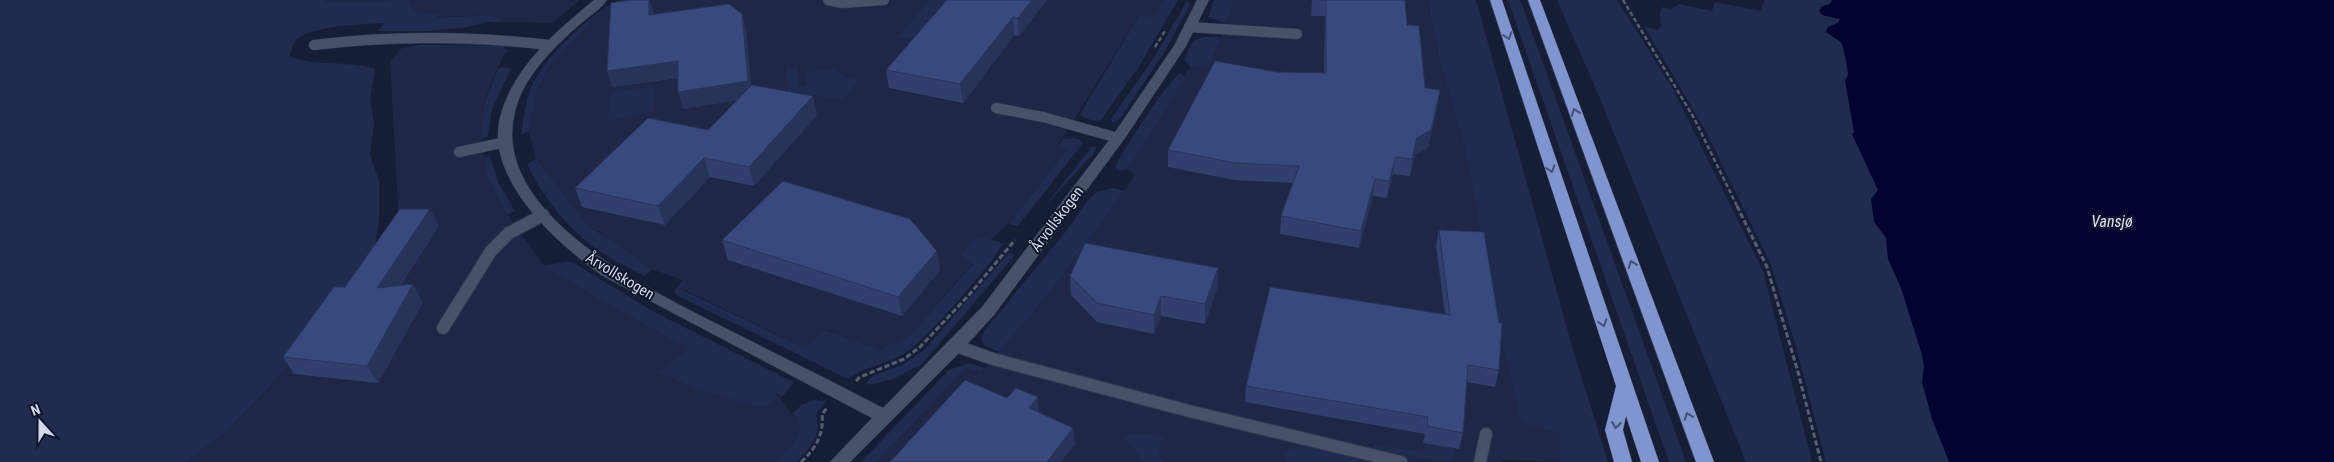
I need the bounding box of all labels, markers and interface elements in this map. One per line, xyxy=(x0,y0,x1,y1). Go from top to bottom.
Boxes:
one-way arrow xyxy=(1502,32,1512,40)
one-way arrow xyxy=(1571,108,1581,116)
one-way arrow xyxy=(1546,164,1556,173)
street label: Årvollskogen xyxy=(1027,183,1087,255)
water label: Vansjø xyxy=(2091,212,2133,231)
street label: Årvollskogen xyxy=(582,248,658,304)
one-way arrow xyxy=(1628,260,1638,269)
one-way arrow xyxy=(1597,319,1607,327)
north arrow xyxy=(15,397,65,447)
text: N xyxy=(28,401,42,419)
one-way arrow xyxy=(1684,412,1694,421)
one-way arrow xyxy=(1611,421,1622,429)

